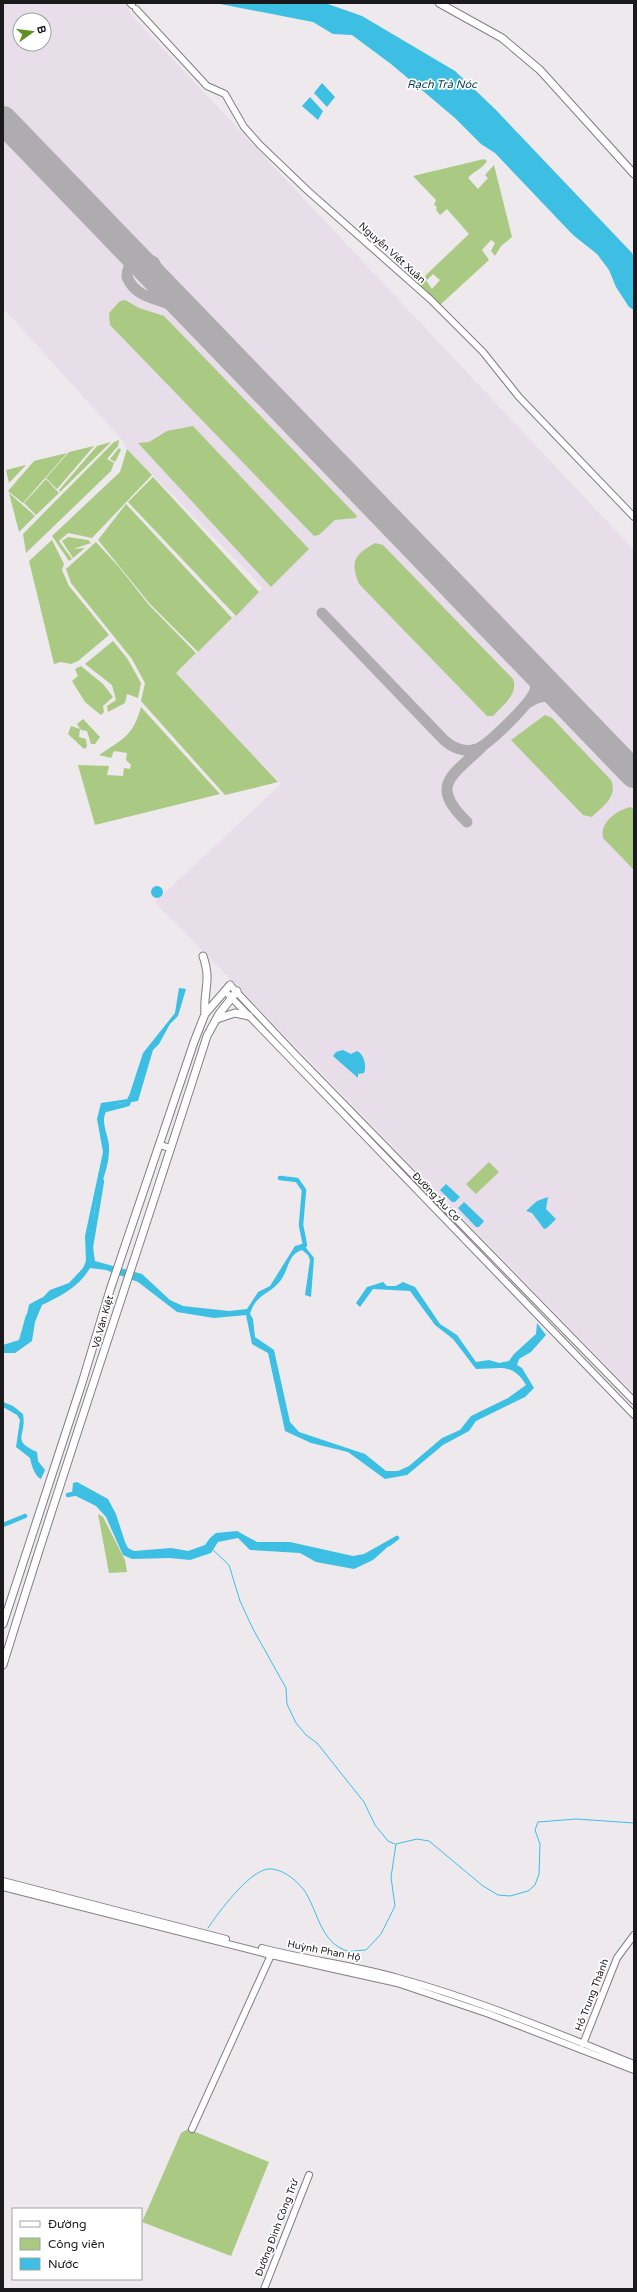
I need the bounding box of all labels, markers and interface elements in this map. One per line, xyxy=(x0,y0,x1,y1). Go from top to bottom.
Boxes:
north arrow xyxy=(12,12,52,52)
text: B xyxy=(34,24,49,35)
water label: Rạch Trà Nóc xyxy=(407,78,478,91)
street label: Nguyễn Viết Xuân xyxy=(356,220,428,286)
street label: Đường Âu Cơ xyxy=(410,1170,462,1224)
street label: Võ Văn Kiệt xyxy=(90,1294,116,1350)
street label: Huỳnh Phan Hộ xyxy=(286,1938,362,1964)
street label: Hồ Trung Thành xyxy=(573,1957,611,2033)
street label: Đường Đinh Công Trứ xyxy=(253,2177,301,2278)
legend xyxy=(12,2208,142,2280)
text: Đường xyxy=(48,2217,87,2231)
text: Công viên xyxy=(48,2237,105,2251)
text: Nước xyxy=(48,2257,79,2271)

